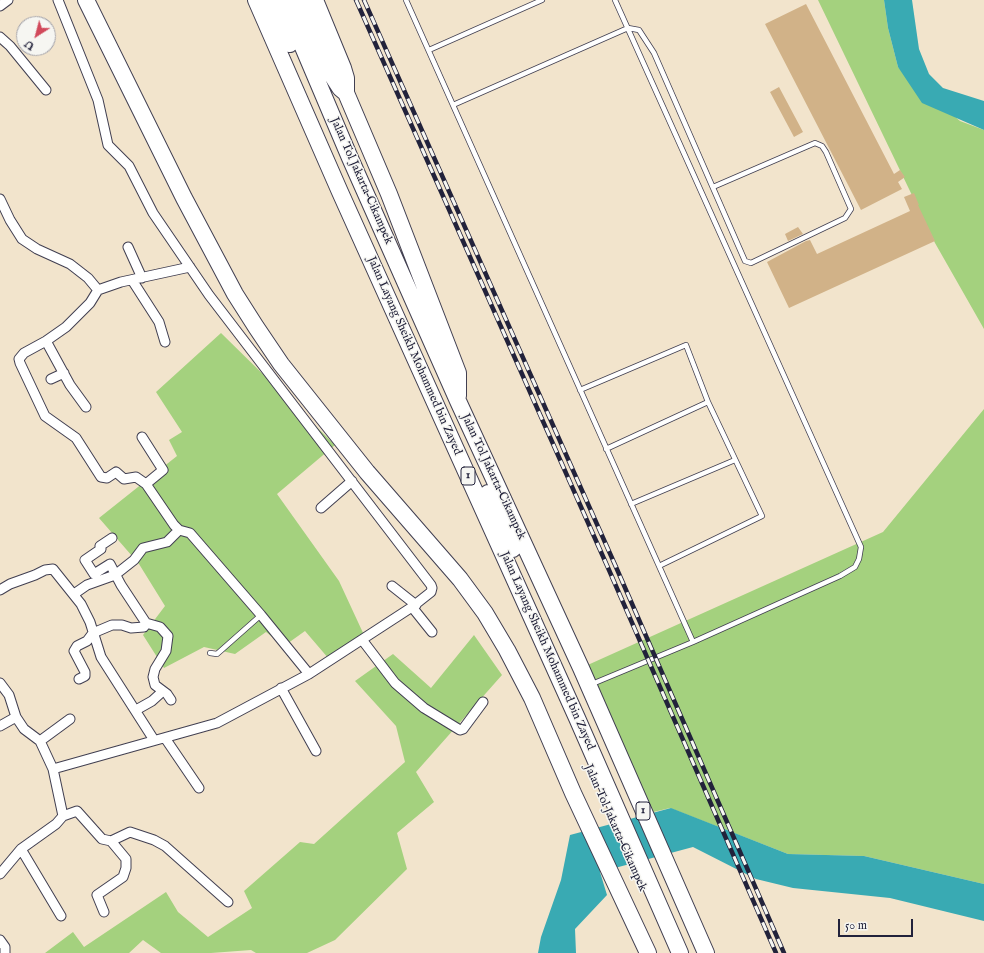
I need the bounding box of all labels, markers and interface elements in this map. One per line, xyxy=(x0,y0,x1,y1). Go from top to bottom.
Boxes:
north arrow xyxy=(16,16,56,56)
text: U xyxy=(22,36,37,53)
street label: Jalan Tol Jakarta–Cikampek xyxy=(326,115,396,247)
street label: Jalan Layang Sheikh Mohammed bin Zayed xyxy=(364,254,464,458)
street label: Jalan Tol Jakarta–Cikampek xyxy=(457,412,529,542)
road number: 1 xyxy=(461,467,475,485)
street label: Jalan Layang Sheikh Mohammed bin Zayed xyxy=(497,549,597,753)
street label: Jalan Tol Jakarta–Cikampek xyxy=(580,762,650,894)
road number: 1 xyxy=(636,802,650,820)
scale bar xyxy=(840,911,915,937)
text: 50 m xyxy=(845,918,867,933)

